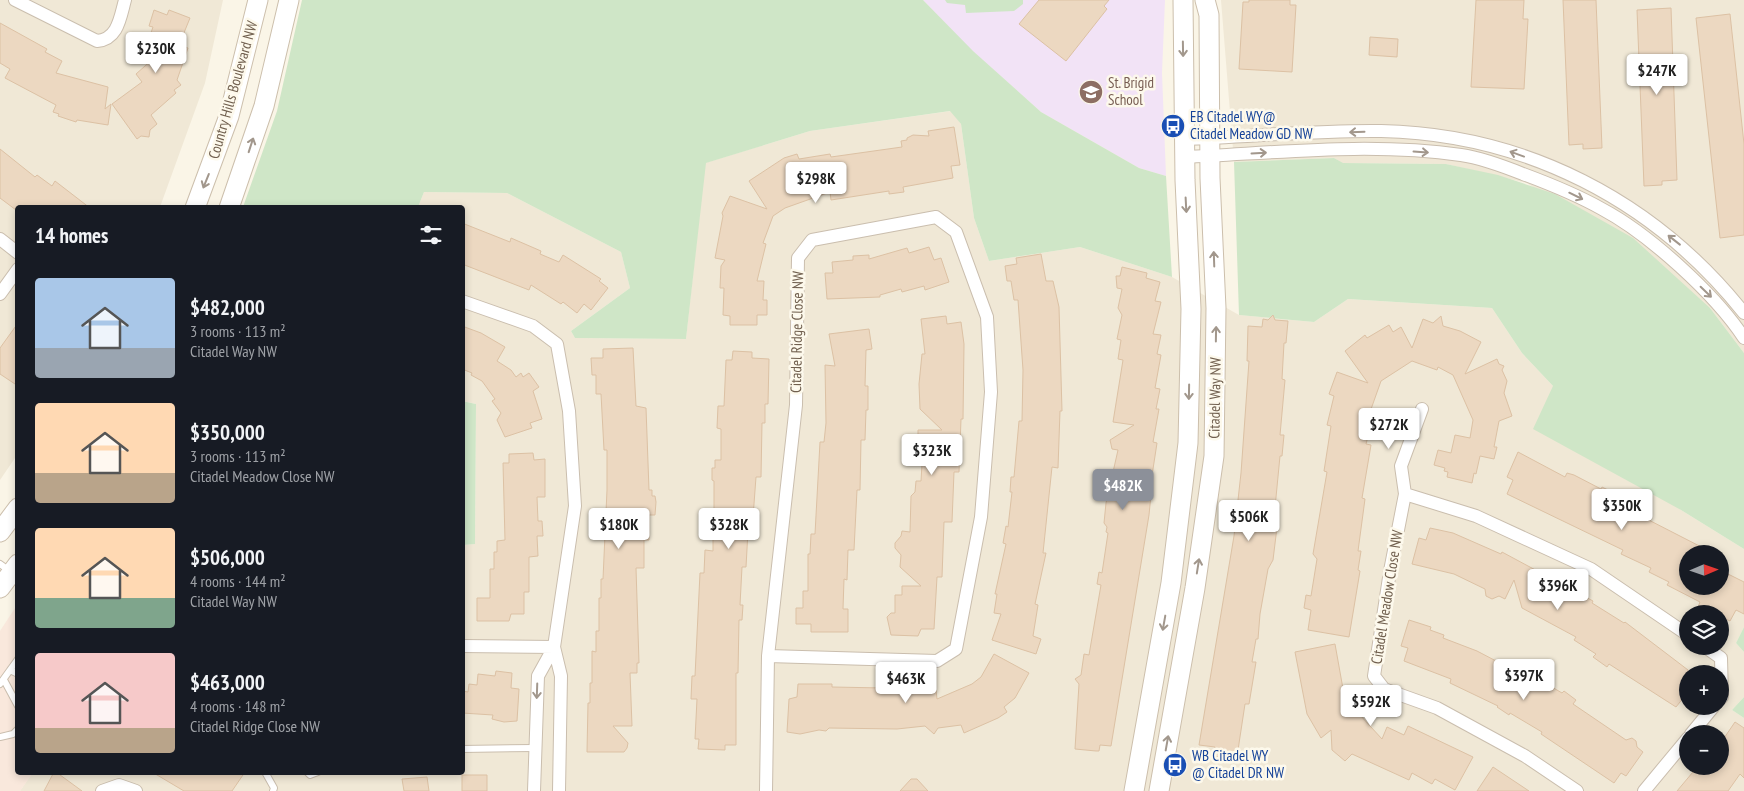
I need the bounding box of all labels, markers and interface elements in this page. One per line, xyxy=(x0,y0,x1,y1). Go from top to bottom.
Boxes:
street label: Country Hills Boulevard NW xyxy=(204,19,261,161)
pin: $230K xyxy=(121,32,191,74)
text: $230K xyxy=(137,38,175,58)
one-way arrow xyxy=(1178,40,1187,56)
pin: $247K xyxy=(1622,54,1692,96)
text: $247K xyxy=(1638,60,1676,80)
place label: St. Brigid School xyxy=(1108,73,1154,109)
school or university icon: St. Brigid School xyxy=(1078,79,1104,105)
place label: EB Citadel WY@ Citadel Meadow GD NW xyxy=(1190,107,1313,143)
bus stop icon: EB Citadel WY@ Citadel Meadow GD NW xyxy=(1160,113,1186,139)
one-way arrow xyxy=(1349,128,1365,137)
one-way arrow xyxy=(247,138,256,153)
one-way arrow xyxy=(1413,147,1429,157)
one-way arrow xyxy=(1250,148,1267,158)
one-way arrow xyxy=(1510,149,1526,158)
pin: $298K xyxy=(781,162,851,204)
text: $298K xyxy=(797,168,835,188)
one-way arrow xyxy=(200,173,210,188)
one-way arrow xyxy=(1568,192,1583,201)
one-way arrow xyxy=(1181,196,1191,213)
icon: filters xyxy=(417,221,445,249)
text: 14 homes xyxy=(35,222,108,249)
one-way arrow xyxy=(1668,235,1681,246)
one-way arrow xyxy=(1209,251,1219,268)
street label: Citadel Ridge Close NW xyxy=(786,271,807,393)
one-way arrow xyxy=(1700,286,1712,298)
text: $482,000 xyxy=(190,294,265,321)
icon: home xyxy=(75,298,135,358)
text: 3 rooms · 113 m² xyxy=(190,321,286,341)
one-way arrow xyxy=(1211,327,1221,343)
text: Citadel Way NW xyxy=(190,341,277,361)
street label: Citadel Way NW xyxy=(1204,357,1225,439)
one-way arrow xyxy=(1184,384,1194,400)
pin: $272K xyxy=(1354,408,1424,450)
text: $272K xyxy=(1370,414,1408,434)
text: $350,000 xyxy=(190,419,265,446)
icon: home xyxy=(75,423,135,483)
pin: $323K xyxy=(897,434,967,476)
text: $323K xyxy=(913,440,951,460)
text: 3 rooms · 113 m² xyxy=(190,446,286,466)
text: Citadel Meadow Close NW xyxy=(190,466,334,486)
pin: $482K xyxy=(1088,468,1158,511)
text: $482K xyxy=(1104,475,1142,495)
pin: $350K xyxy=(1587,488,1657,531)
text: $350K xyxy=(1603,495,1641,515)
pin: $506K xyxy=(1214,500,1284,542)
text: $506K xyxy=(1230,506,1268,526)
pin: $180K xyxy=(584,508,654,550)
pin: $328K xyxy=(694,508,764,550)
text: $180K xyxy=(600,514,638,534)
text: $328K xyxy=(710,514,748,534)
street label: Citadel Meadow Close NW xyxy=(1367,529,1406,665)
text: $506,000 xyxy=(190,544,265,571)
north arrow xyxy=(1679,545,1729,595)
map controls xyxy=(1679,545,1729,775)
icon: home xyxy=(75,548,135,608)
one-way arrow xyxy=(1193,558,1203,574)
pin: $396K xyxy=(1523,568,1593,611)
text: 4 rooms · 144 m² xyxy=(190,571,286,591)
text: $396K xyxy=(1539,575,1577,595)
text: Citadel Way NW xyxy=(190,591,277,611)
button: layers xyxy=(1679,605,1729,655)
one-way arrow xyxy=(1159,615,1169,631)
pin: $397K xyxy=(1489,658,1559,701)
pin: $463K xyxy=(871,662,941,704)
text: $397K xyxy=(1505,665,1543,685)
button: + xyxy=(1679,665,1729,715)
text: $463K xyxy=(887,668,925,688)
text: $463,000 xyxy=(190,669,265,696)
icon: home xyxy=(75,673,135,733)
one-way arrow xyxy=(533,683,542,699)
pin: $592K xyxy=(1336,684,1406,727)
text: $592K xyxy=(1352,691,1390,711)
text: 4 rooms · 148 m² xyxy=(190,696,286,716)
text: Citadel Ridge Close NW xyxy=(190,716,320,736)
button: − xyxy=(1679,725,1729,775)
one-way arrow xyxy=(1163,735,1173,751)
place label: WB Citadel WY @ Citadel DR NW xyxy=(1192,746,1284,782)
bus stop icon: WB Citadel WY @ Citadel DR NW xyxy=(1162,752,1188,778)

